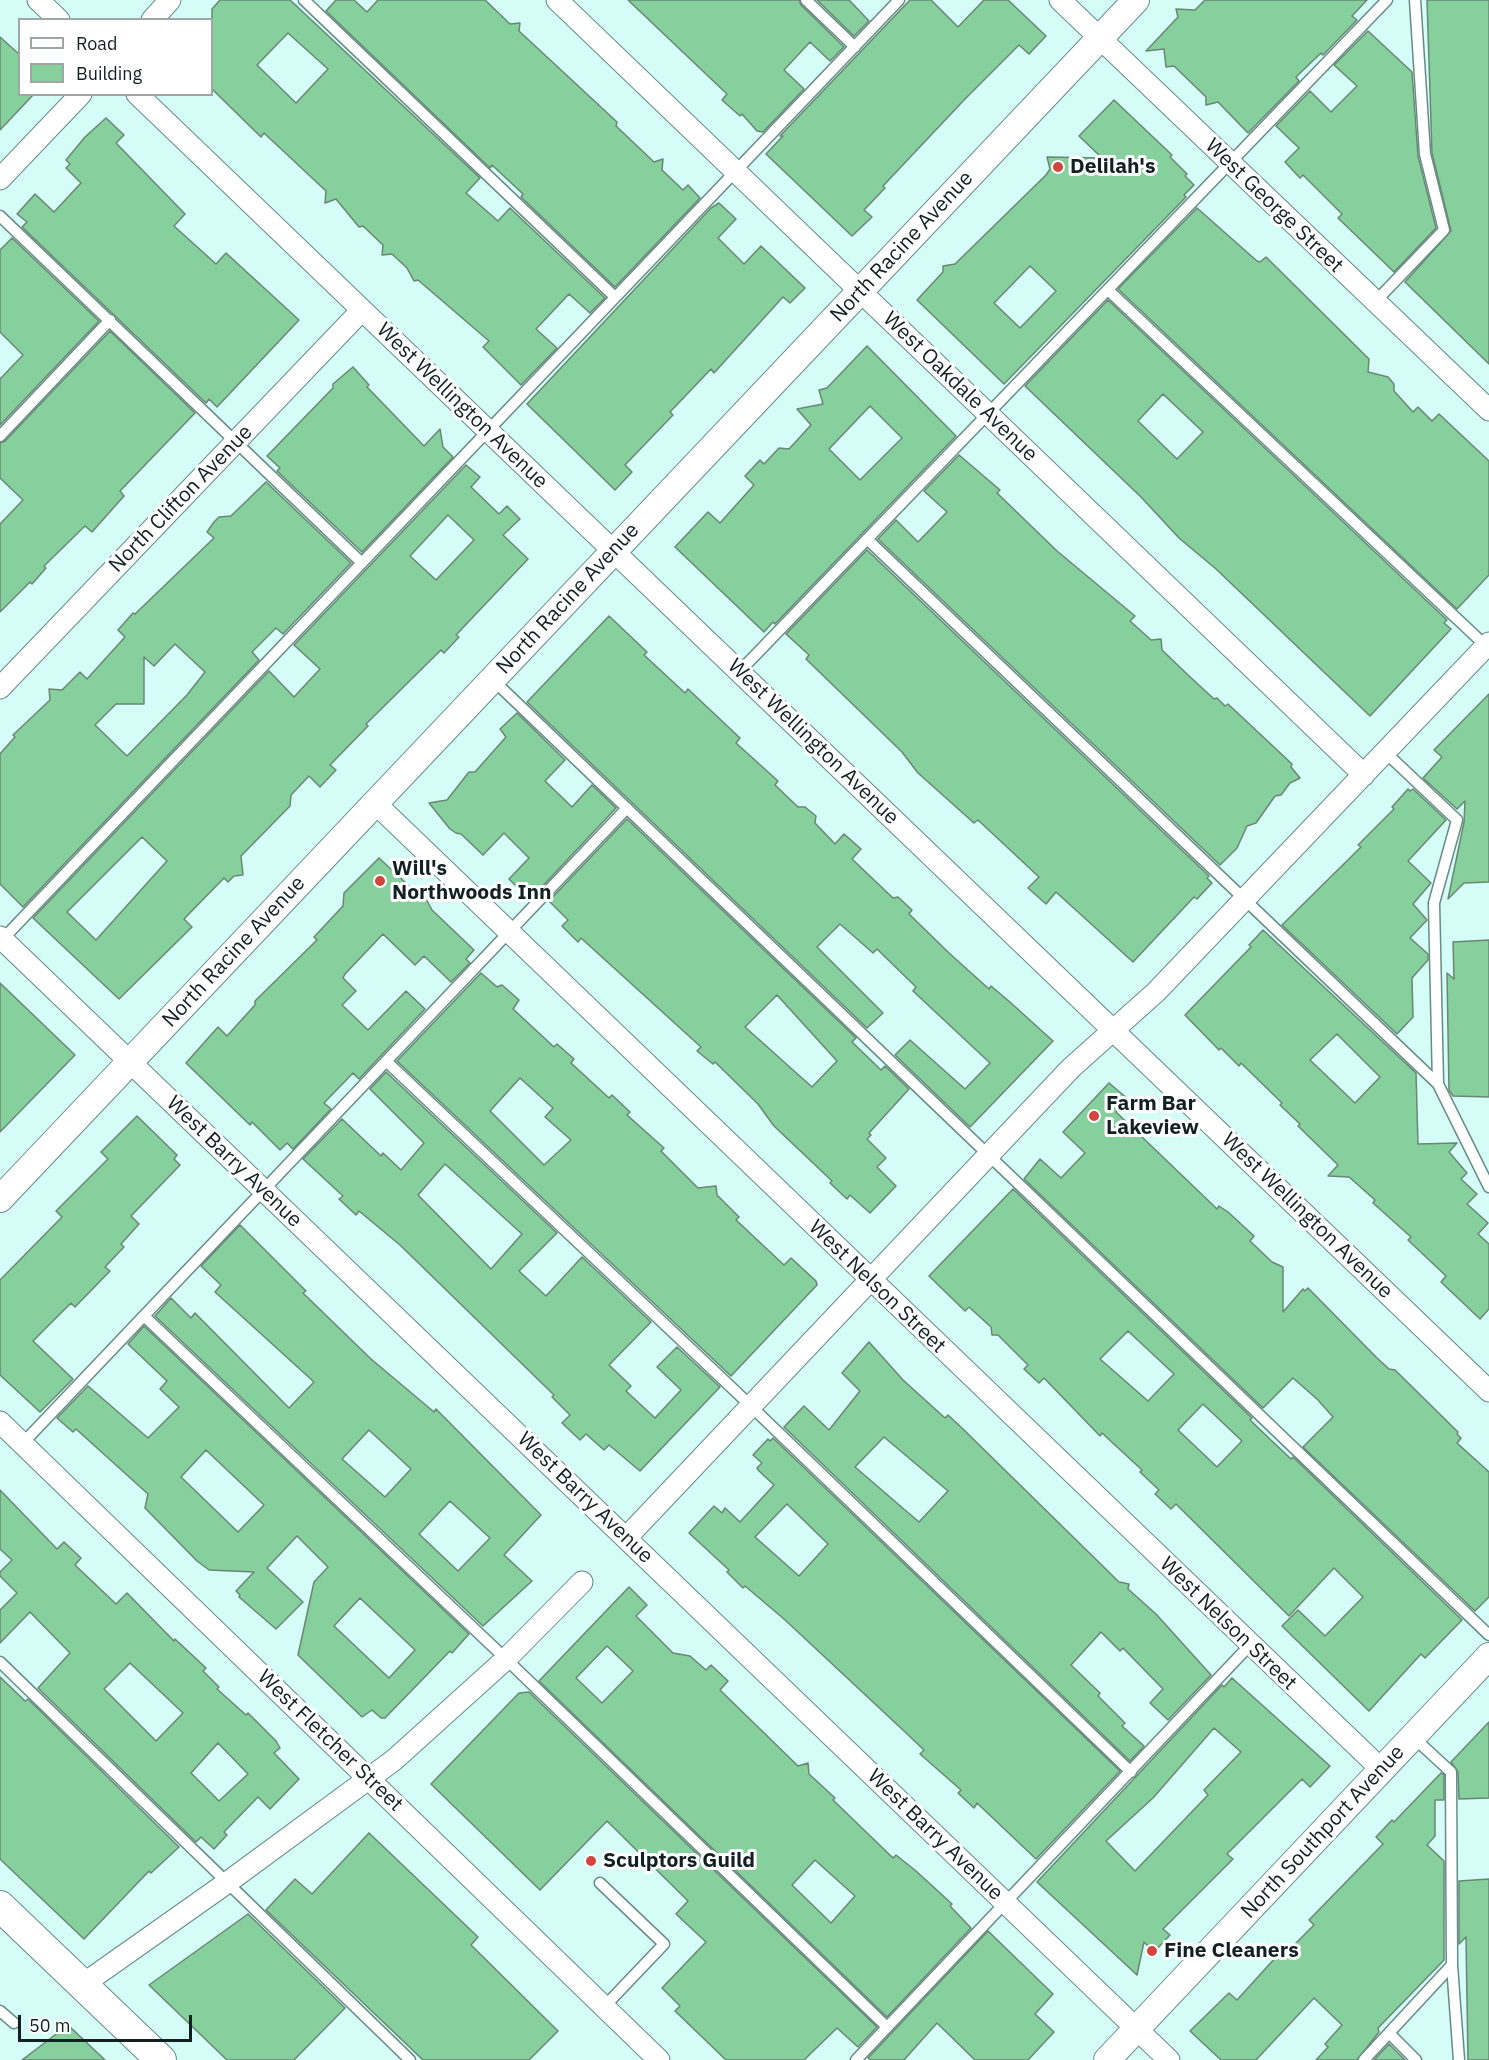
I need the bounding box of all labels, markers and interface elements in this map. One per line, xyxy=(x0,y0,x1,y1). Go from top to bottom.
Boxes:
legend xyxy=(18,18,213,96)
text: Road xyxy=(76,32,117,55)
text: Building xyxy=(76,62,142,85)
street label: West George Street xyxy=(1200,134,1348,278)
place label: Delilah's xyxy=(1070,154,1156,180)
marker: Delilah's xyxy=(1051,160,1065,174)
street label: North Racine Avenue xyxy=(825,166,979,328)
street label: West Oakdale Avenue xyxy=(878,307,1042,467)
street label: West Wellington Avenue xyxy=(371,318,553,494)
street label: North Clifton Avenue xyxy=(104,420,258,578)
street label: North Racine Avenue xyxy=(491,518,645,680)
street label: West Wellington Avenue xyxy=(722,654,904,830)
place label: Will's Northwoods Inn xyxy=(392,856,552,906)
street label: North Racine Avenue xyxy=(157,871,311,1033)
marker: Will's Northwoods Inn xyxy=(373,874,387,888)
street label: West Barry Avenue xyxy=(161,1091,307,1233)
place label: Farm Bar Lakeview xyxy=(1106,1091,1199,1141)
marker: Farm Bar Lakeview xyxy=(1087,1109,1101,1123)
street label: West Wellington Avenue xyxy=(1216,1128,1398,1304)
street label: West Nelson Street xyxy=(803,1215,951,1359)
street label: West Barry Avenue xyxy=(512,1427,658,1569)
street label: West Nelson Street xyxy=(1154,1552,1302,1696)
street label: West Fletcher Street xyxy=(252,1665,408,1817)
street label: North Southport Avenue xyxy=(1236,1740,1410,1924)
street label: West Barry Avenue xyxy=(862,1764,1008,1906)
place label: Sculptors Guild xyxy=(603,1848,755,1874)
marker: Sculptors Guild xyxy=(584,1854,598,1868)
place label: Fine Cleaners xyxy=(1164,1938,1299,1964)
marker: Fine Cleaners xyxy=(1145,1944,1159,1958)
scale bar xyxy=(21,2003,195,2041)
text: 50 m xyxy=(29,2014,71,2037)

